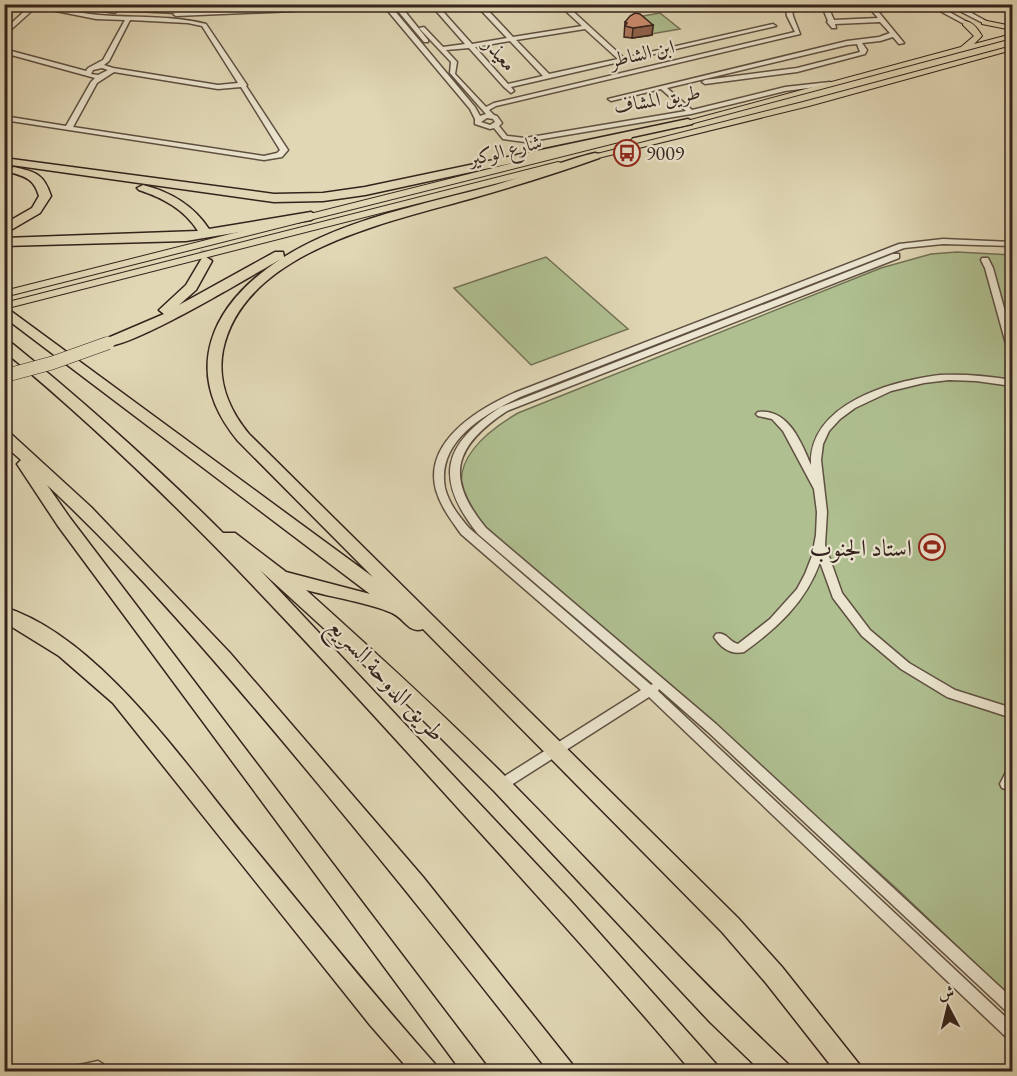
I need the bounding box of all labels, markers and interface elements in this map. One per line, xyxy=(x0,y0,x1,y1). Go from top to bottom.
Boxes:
street label: معيذر xyxy=(476,30,522,77)
street label: ابن الشاطر xyxy=(605,33,677,73)
street label: طريق المشاف xyxy=(612,79,702,119)
street label: شارع الوكير xyxy=(464,128,546,177)
bus stop icon: 9009 xyxy=(612,138,642,168)
place label: 9009 xyxy=(646,140,685,166)
place label: استاد الجنوب xyxy=(809,532,912,563)
sports icon: استاد الجنوب xyxy=(917,532,947,562)
street label: طريق الدوحة السريع xyxy=(317,611,452,752)
north arrow xyxy=(918,977,978,1037)
text: ش xyxy=(937,981,955,1004)

